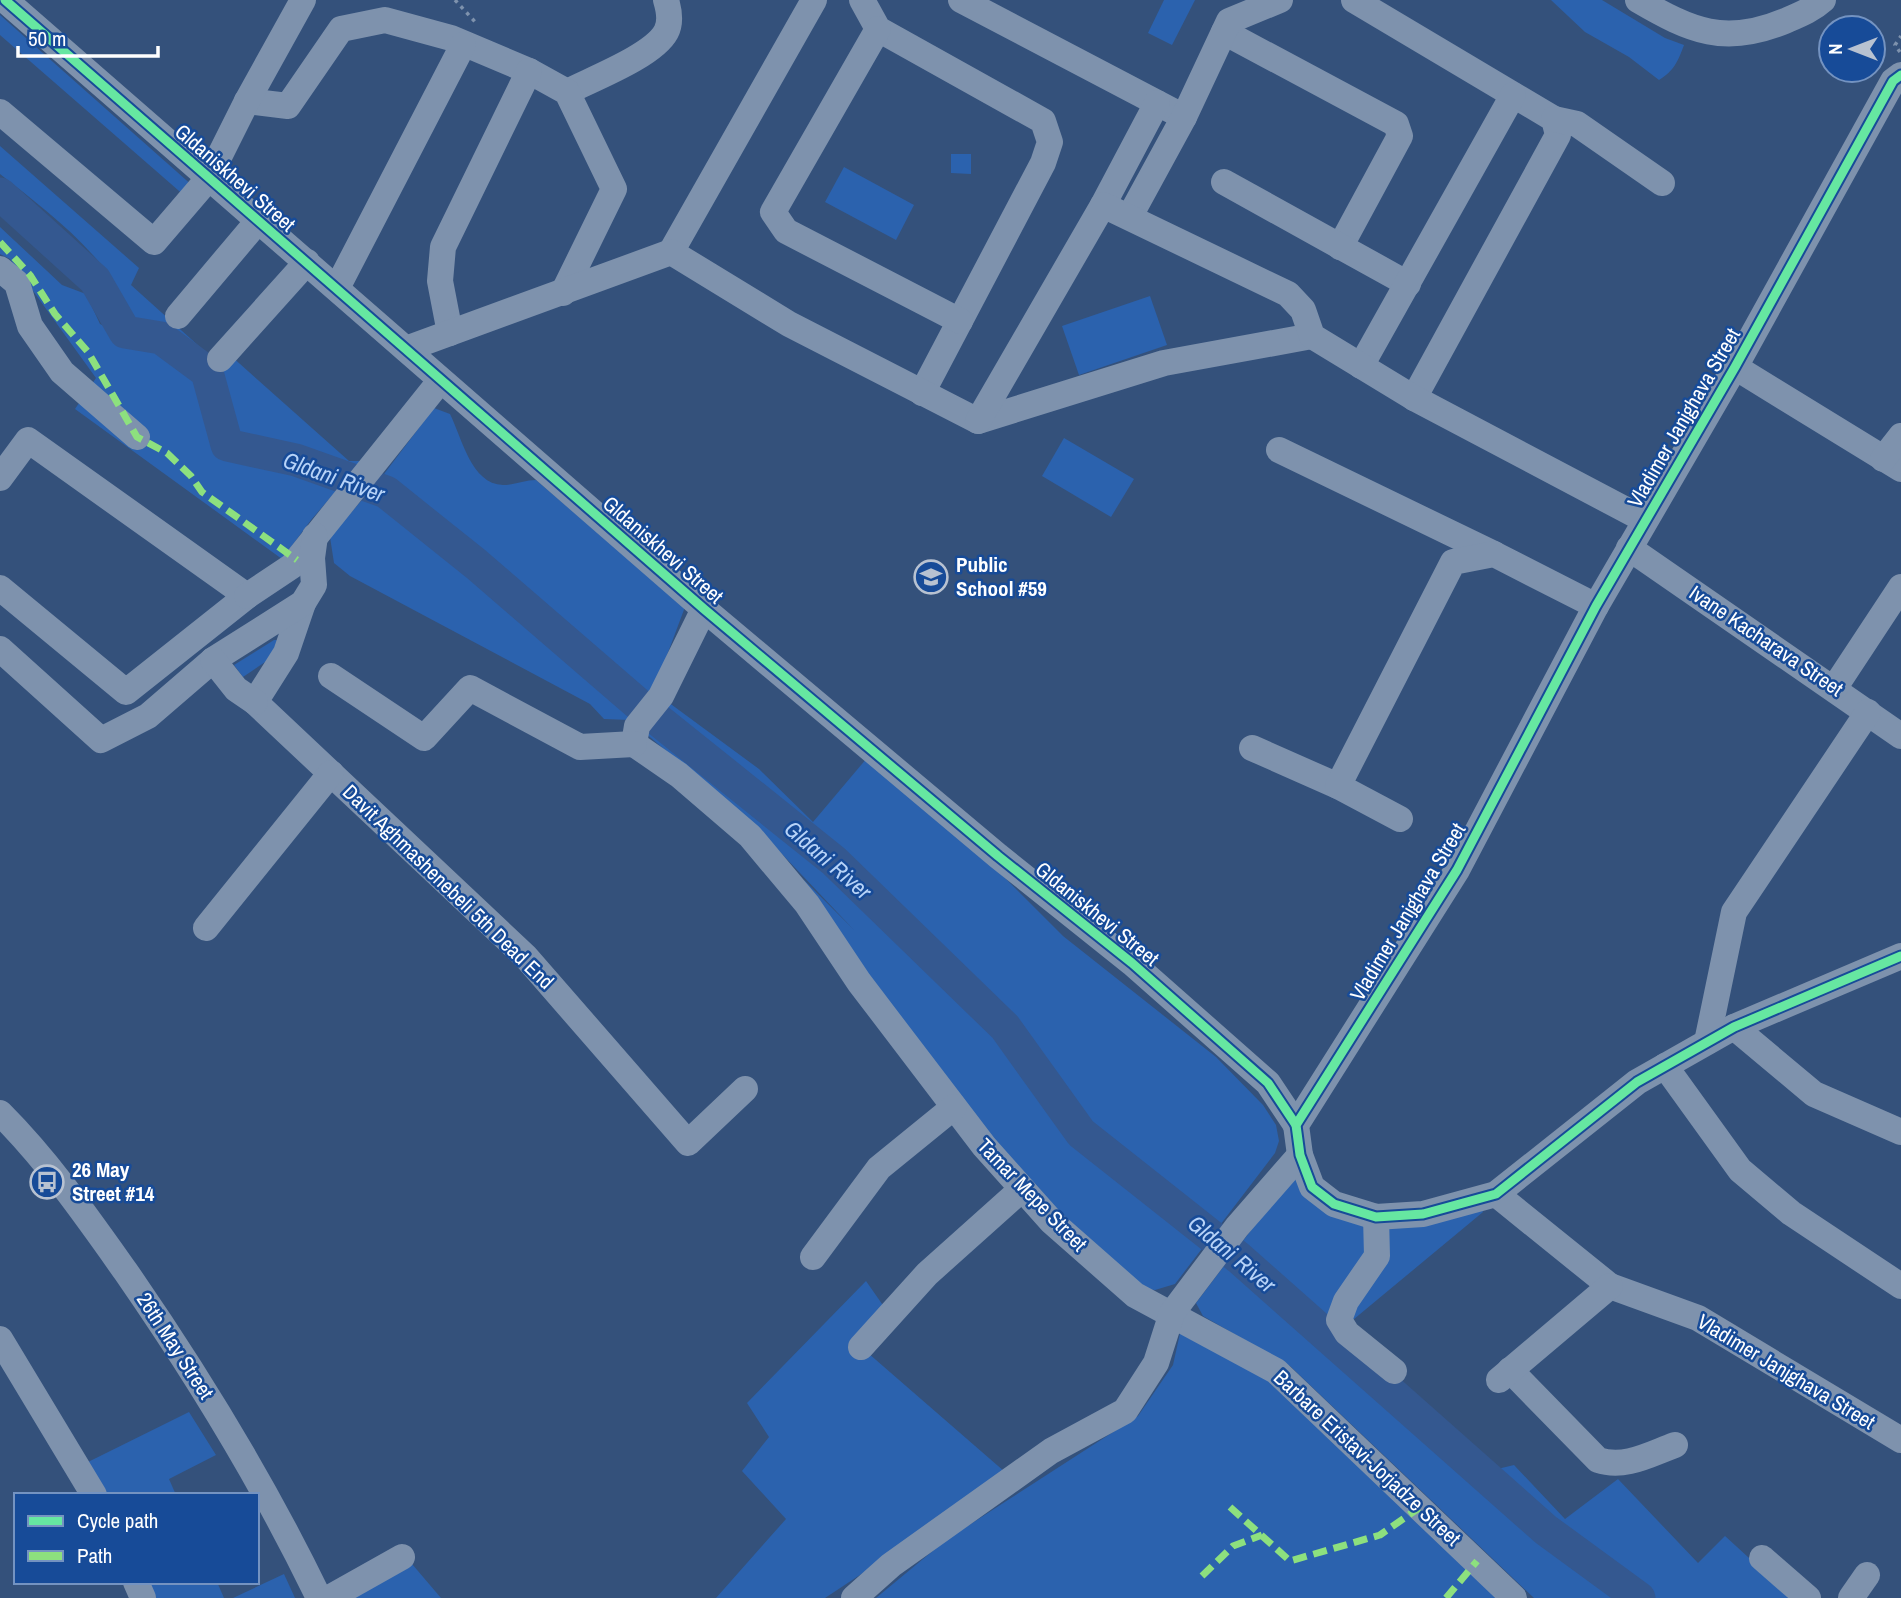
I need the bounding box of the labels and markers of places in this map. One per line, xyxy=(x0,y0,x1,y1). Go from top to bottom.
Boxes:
place label: Public School #59 xyxy=(956,550,1047,603)
school or university icon: Public School #59 xyxy=(912,558,950,596)
place label: 26 May Street #14 xyxy=(72,1155,155,1208)
bus stop icon: 26 May Street #14 xyxy=(28,1163,66,1201)

